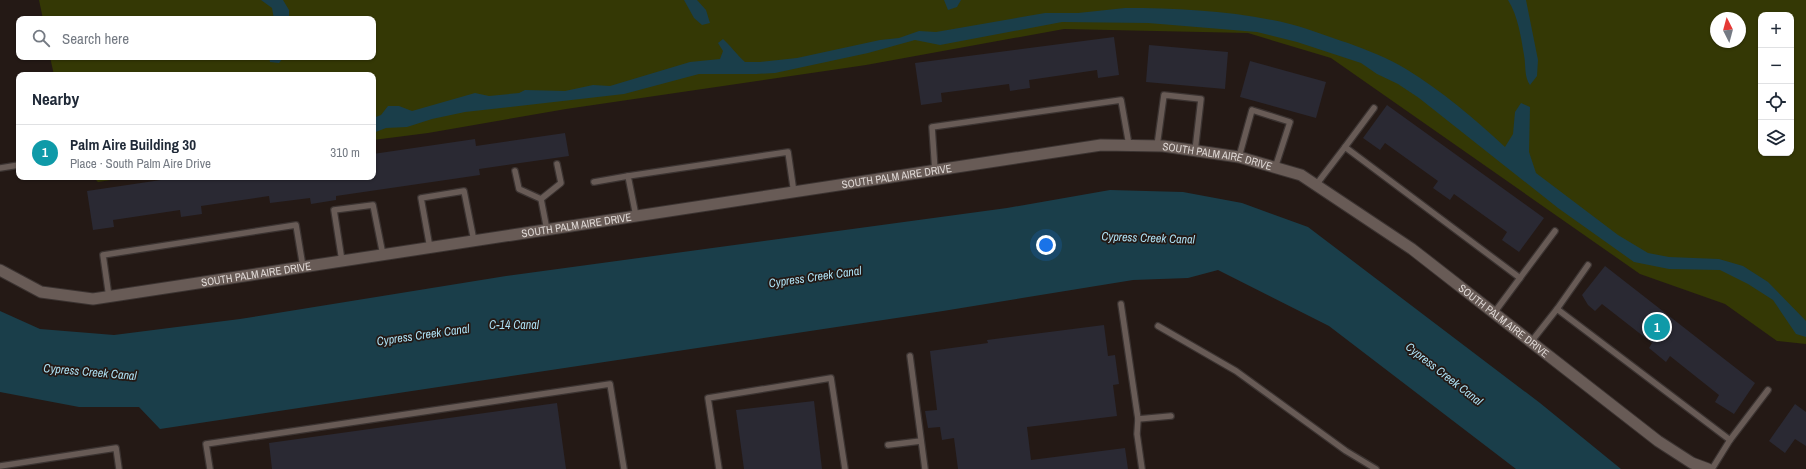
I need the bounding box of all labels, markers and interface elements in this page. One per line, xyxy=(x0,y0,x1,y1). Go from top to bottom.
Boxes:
north arrow xyxy=(1710,12,1746,48)
map controls xyxy=(1758,12,1794,156)
button: + xyxy=(1758,12,1794,48)
search box xyxy=(16,16,376,60)
icon: search xyxy=(30,27,52,49)
text: Search here xyxy=(62,28,129,49)
button: − xyxy=(1758,48,1794,84)
button: locate xyxy=(1758,84,1794,120)
text: Nearby xyxy=(32,87,79,110)
button: layers xyxy=(1758,120,1794,156)
text: Palm Aire Building 30 xyxy=(70,134,196,155)
street label: SOUTH PALM AIRE DRIVE xyxy=(1162,139,1274,173)
text: 1 xyxy=(42,144,48,161)
text: 310 m xyxy=(330,144,360,161)
text: Place · South Palm Aire Drive xyxy=(70,155,211,172)
street label: SOUTH PALM AIRE DRIVE xyxy=(841,161,953,192)
street label: SOUTH PALM AIRE DRIVE xyxy=(520,210,632,240)
water label: Cypress Creek Canal xyxy=(1101,228,1196,248)
your location xyxy=(1036,235,1056,255)
street label: SOUTH PALM AIRE DRIVE xyxy=(200,259,312,289)
water label: Cypress Creek Canal xyxy=(768,262,863,291)
street label: SOUTH PALM AIRE DRIVE xyxy=(1456,281,1552,360)
pin: 1 xyxy=(1644,312,1670,342)
water label: C-14 Canal xyxy=(489,317,540,333)
water label: Cypress Creek Canal xyxy=(376,320,471,349)
water label: Cypress Creek Canal xyxy=(1402,339,1486,410)
water label: Cypress Creek Canal xyxy=(43,360,138,384)

